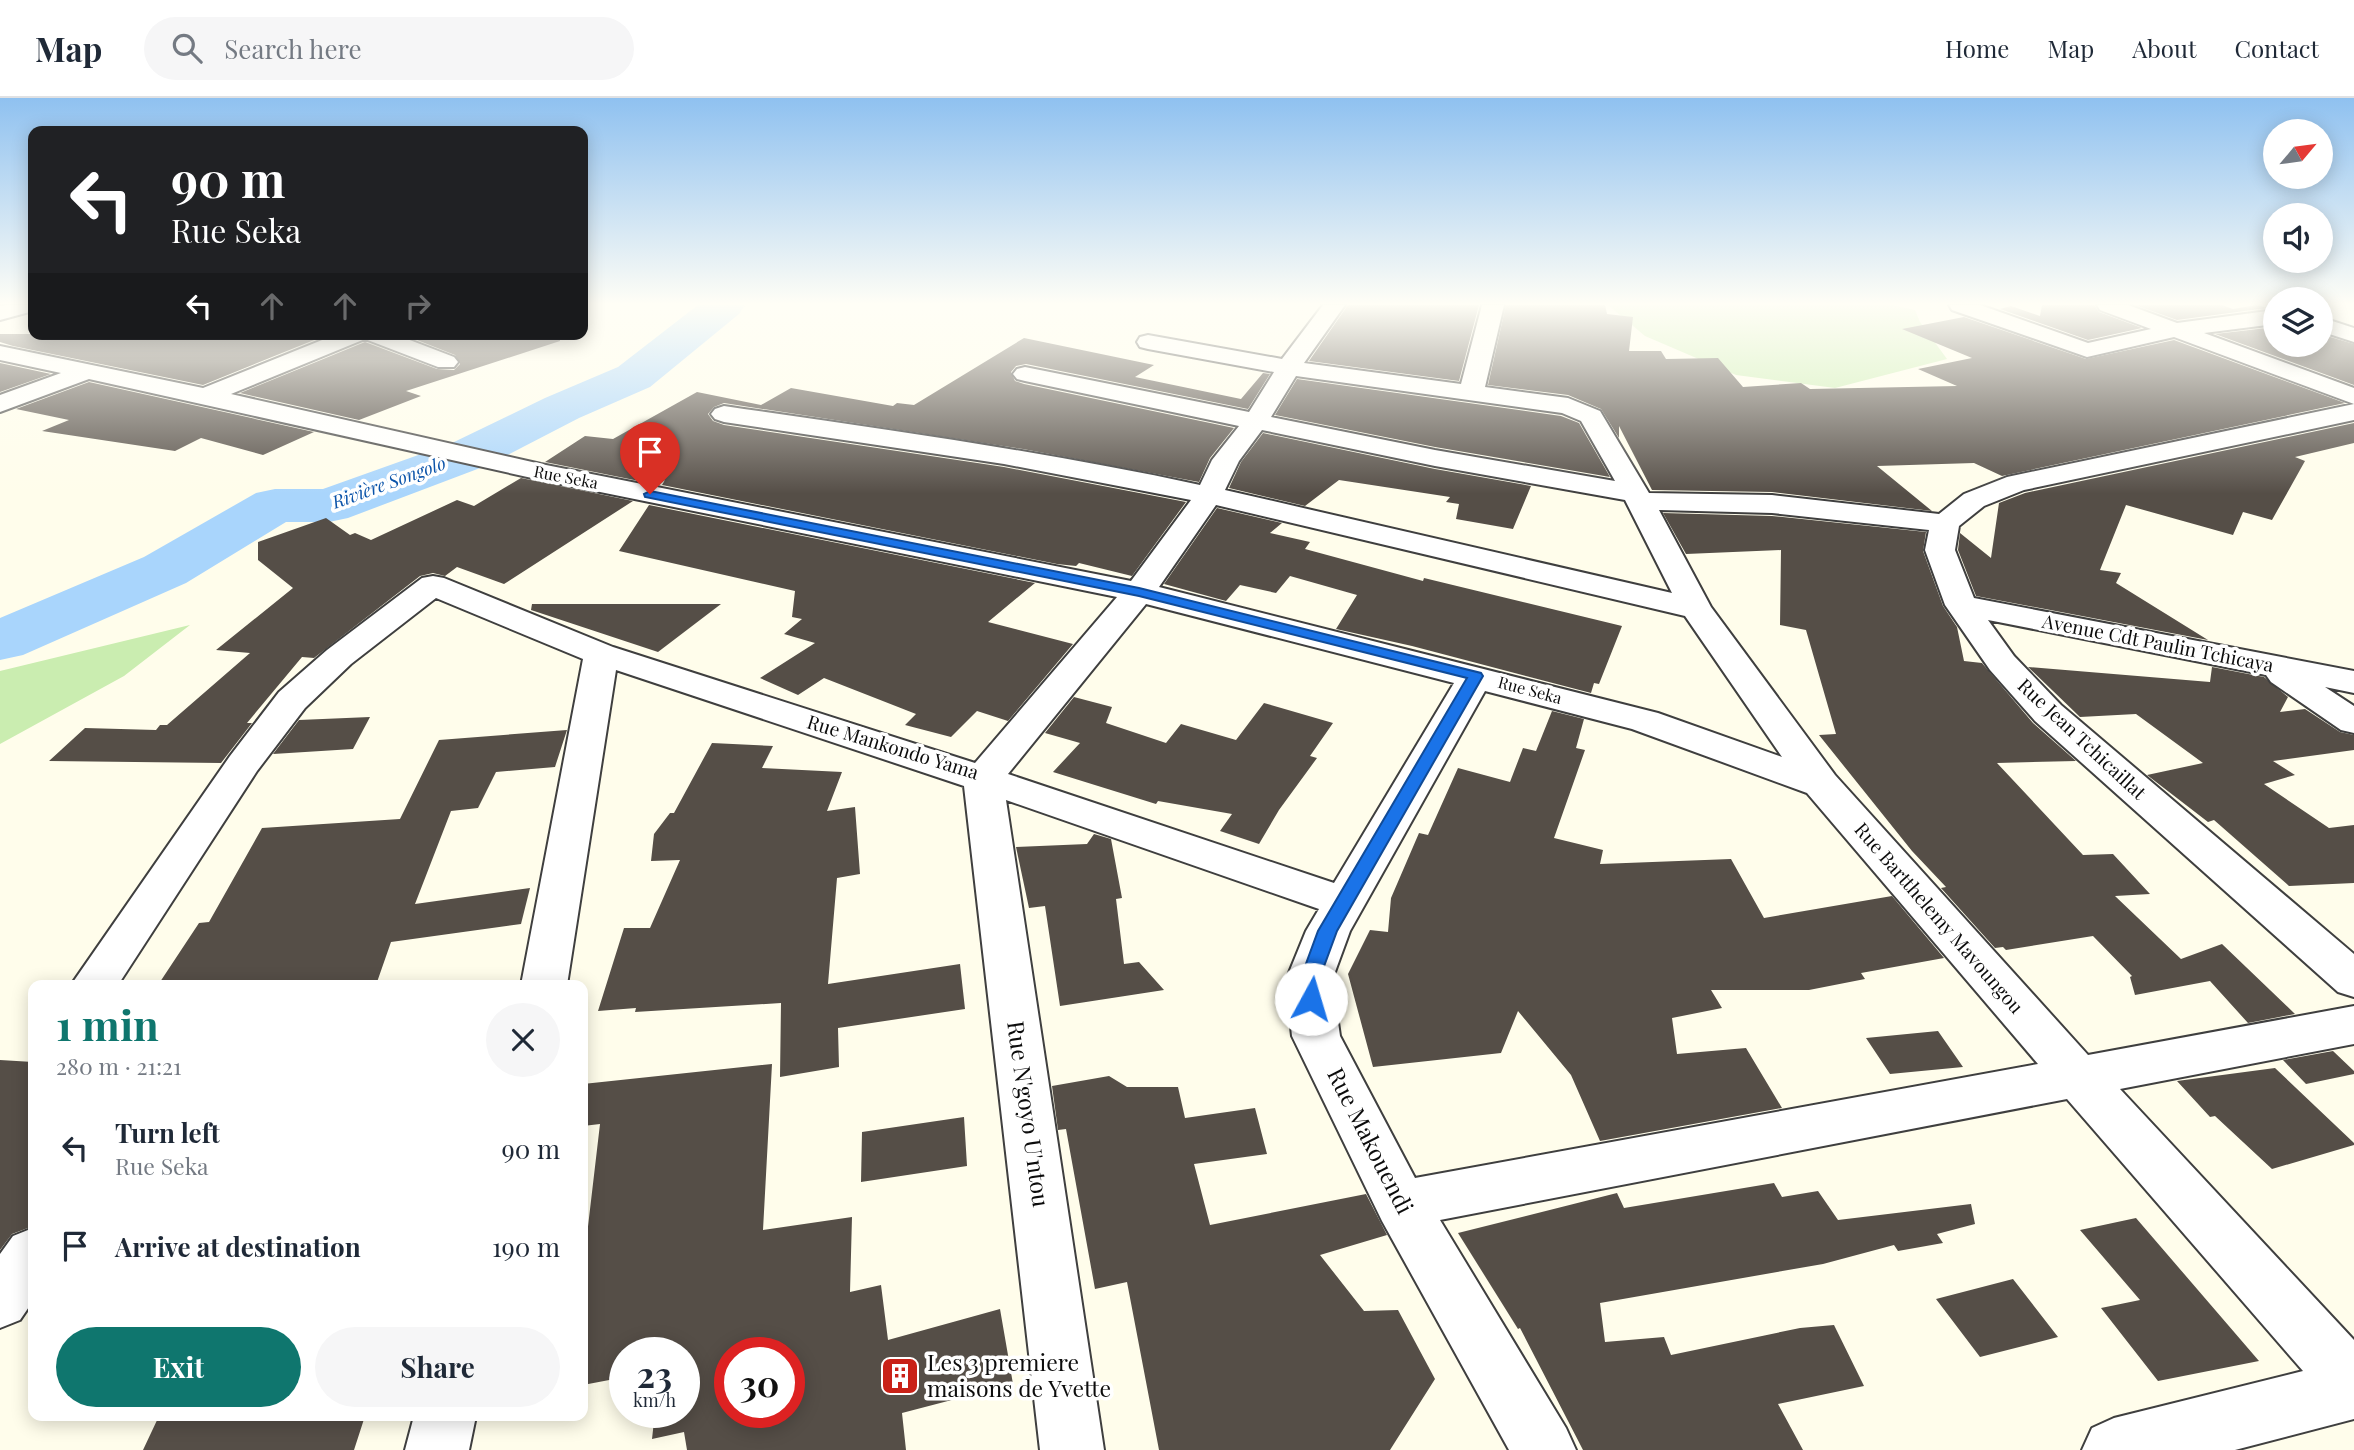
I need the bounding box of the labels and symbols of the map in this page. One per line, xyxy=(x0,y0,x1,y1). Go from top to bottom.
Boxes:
north arrow xyxy=(2263,119,2333,189)
pin xyxy=(620,422,680,494)
water label: Rivière Songolo xyxy=(327,450,449,514)
street label: Rue Seka xyxy=(532,460,600,493)
street label: Avenue Cdt Paulin Tchicaya xyxy=(2039,607,2277,677)
street label: Rue Seka xyxy=(1496,671,1564,708)
street label: Rue Jean Tchicaillat xyxy=(2013,672,2153,805)
street label: Rue Mankondo Yama xyxy=(804,708,983,785)
street label: Rue Bartthelemy Mavoungou xyxy=(1850,816,2030,1018)
position arrow xyxy=(1274,962,1348,1036)
street label: Rue N'goyo U'ntou xyxy=(1001,1019,1058,1209)
street label: Rue Makouendi xyxy=(1321,1062,1422,1219)
speed limit sign: 30 xyxy=(714,1337,805,1428)
place label: Les 3 premiere maisons de Yvette xyxy=(927,1346,1111,1403)
building icon: Les 3 premiere maisons de Yvette xyxy=(879,1355,921,1397)

